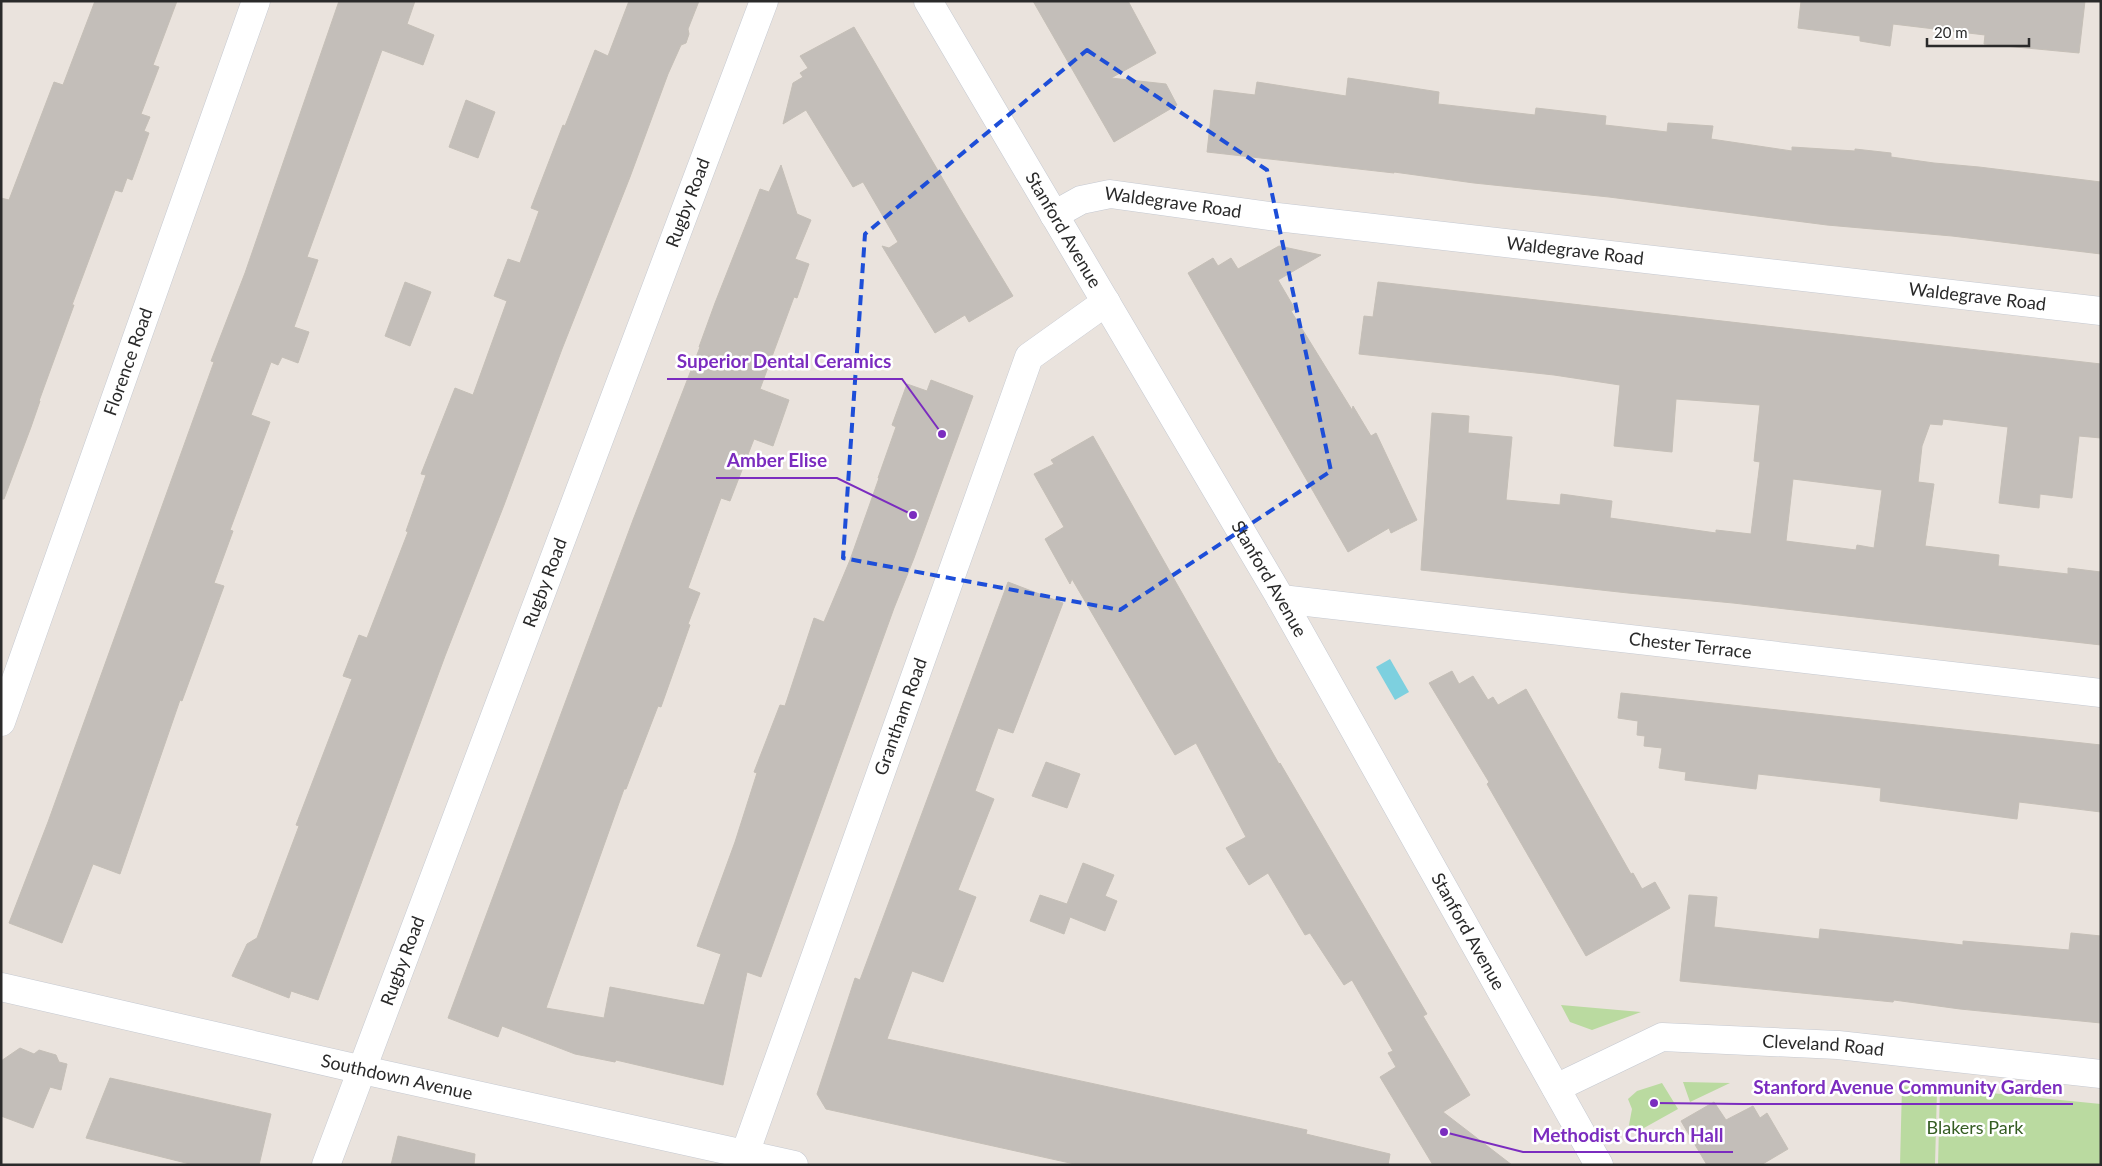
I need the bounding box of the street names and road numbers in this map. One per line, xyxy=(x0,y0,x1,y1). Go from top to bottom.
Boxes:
street label: Rugby Road xyxy=(660,155,714,250)
street label: Stanford Avenue xyxy=(1021,168,1107,292)
street label: Waldegrave Road xyxy=(1103,181,1243,222)
street label: Waldegrave Road xyxy=(1505,231,1645,269)
street label: Waldegrave Road xyxy=(1908,277,2047,315)
street label: Florence Road xyxy=(98,305,157,418)
street label: Stanford Avenue xyxy=(1227,516,1312,641)
street label: Rugby Road xyxy=(517,535,571,630)
street label: Chester Terrace xyxy=(1628,627,1753,663)
street label: Grantham Road xyxy=(869,655,931,778)
street label: Stanford Avenue xyxy=(1427,869,1510,994)
street label: Rugby Road xyxy=(375,913,429,1008)
street label: Cleveland Road xyxy=(1762,1030,1885,1060)
street label: Southdown Avenue xyxy=(319,1049,475,1104)

